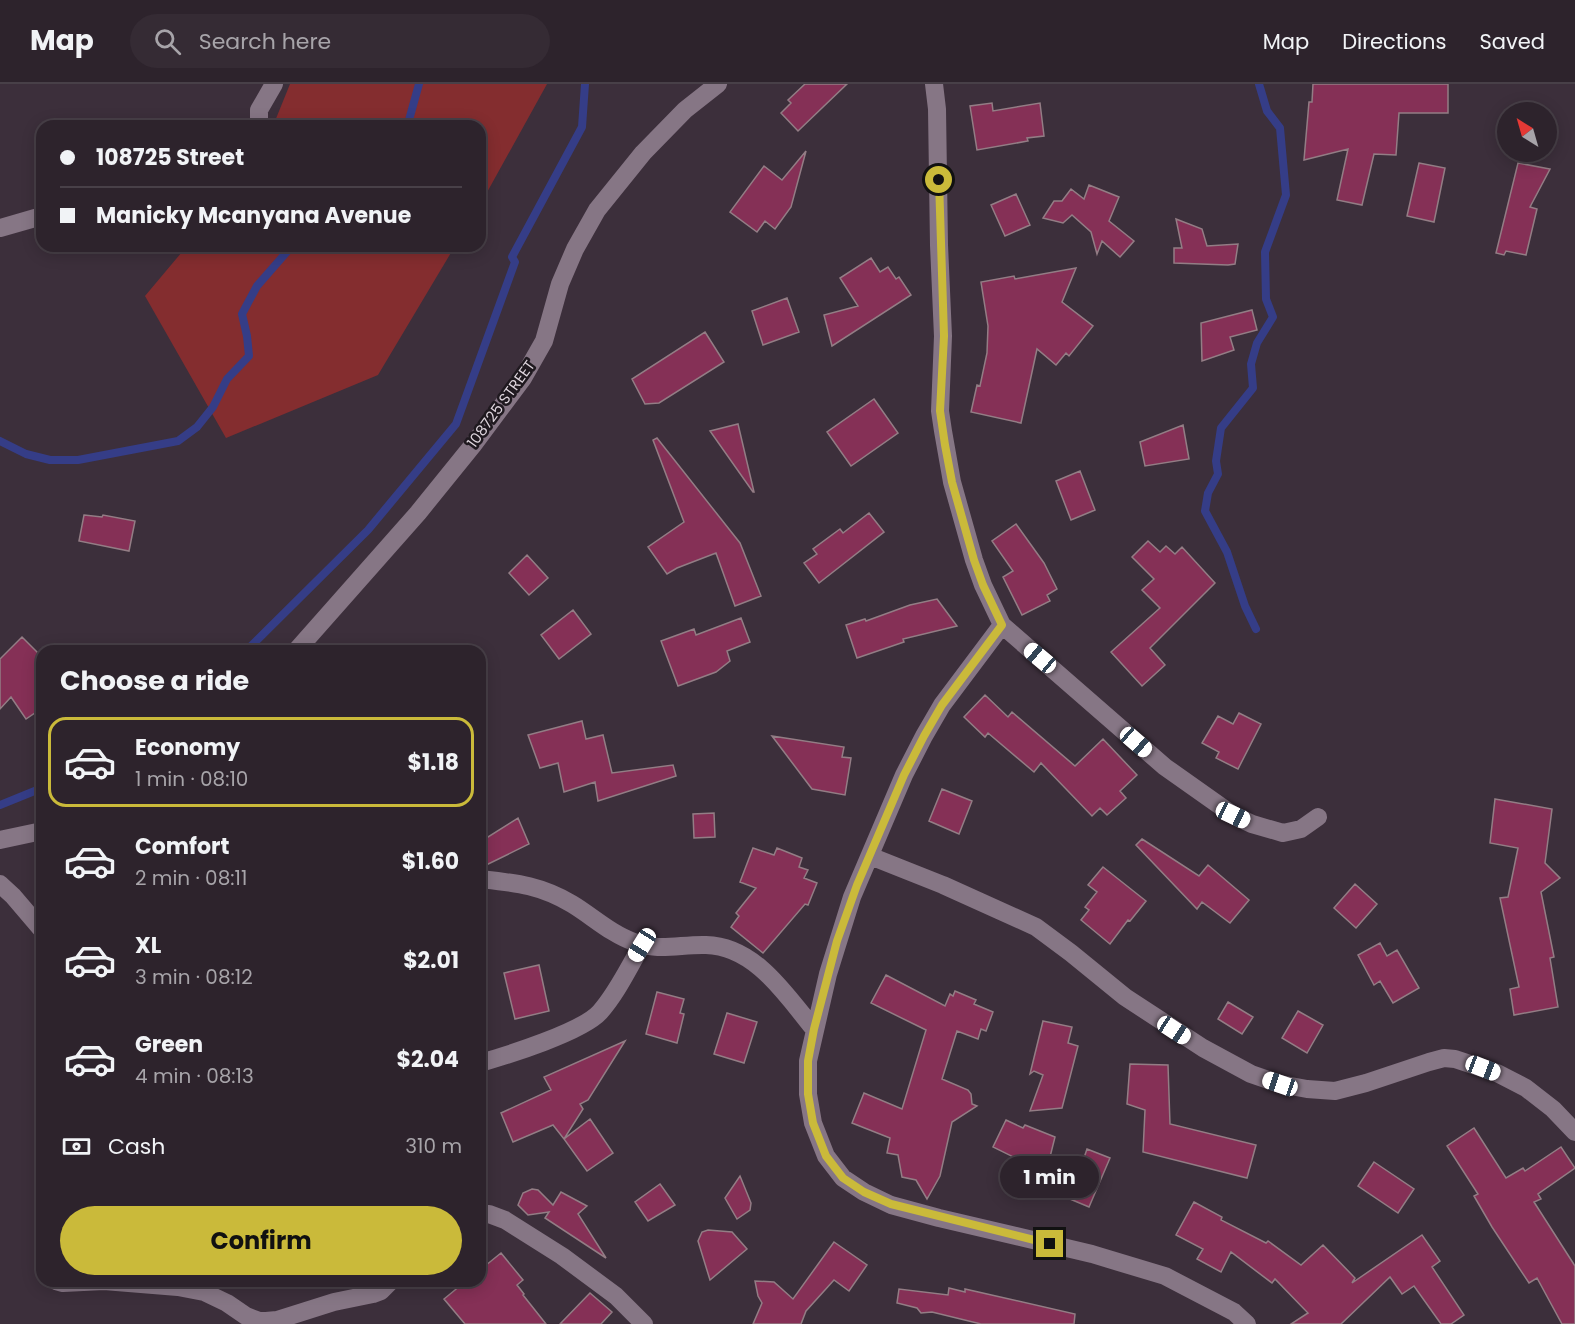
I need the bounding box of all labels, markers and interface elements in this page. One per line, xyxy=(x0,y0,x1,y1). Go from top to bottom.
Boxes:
search box xyxy=(130,14,550,68)
text: Map xyxy=(30,21,94,60)
icon: search xyxy=(151,25,184,58)
text: Search here xyxy=(199,26,331,57)
text: Map xyxy=(1263,27,1309,56)
text: Directions xyxy=(1342,27,1446,56)
text: Saved xyxy=(1479,27,1545,56)
north arrow xyxy=(1497,102,1557,162)
map controls xyxy=(1497,102,1557,162)
text: 108725 Street xyxy=(96,142,244,173)
route start xyxy=(925,166,952,193)
text: Manicky Mcanyana Avenue xyxy=(96,200,411,231)
street label: 108725 STREET xyxy=(462,356,540,452)
car xyxy=(1020,640,1060,676)
text: Choose a ride xyxy=(60,662,249,699)
car xyxy=(1117,723,1155,761)
text: Economy xyxy=(135,732,240,763)
icon: car xyxy=(63,735,117,789)
text: $1.18 xyxy=(408,747,459,778)
text: 1 min · 08:10 xyxy=(135,765,248,793)
car xyxy=(1213,799,1253,831)
text: Comfort xyxy=(135,831,229,862)
icon: car xyxy=(63,834,117,888)
text: $1.60 xyxy=(402,846,459,877)
text: 2 min · 08:11 xyxy=(135,864,247,892)
car xyxy=(625,925,659,965)
text: XL xyxy=(135,930,161,961)
icon: car xyxy=(63,933,117,987)
text: $2.01 xyxy=(403,945,459,976)
text: 3 min · 08:12 xyxy=(135,963,253,991)
car xyxy=(1154,1013,1194,1047)
text: Green xyxy=(135,1029,203,1060)
icon: car xyxy=(63,1032,117,1086)
text: $2.04 xyxy=(397,1044,459,1075)
car xyxy=(1463,1053,1503,1083)
text: 4 min · 08:13 xyxy=(135,1062,254,1090)
car xyxy=(1260,1070,1300,1098)
icon: cash xyxy=(60,1130,93,1163)
text: Cash xyxy=(108,1131,165,1162)
text: 310 m xyxy=(405,1132,462,1160)
callout: 1 min xyxy=(1000,1157,1100,1199)
text: 1 min xyxy=(1023,1163,1076,1191)
button: Confirm xyxy=(60,1206,462,1275)
route end xyxy=(1036,1230,1063,1257)

